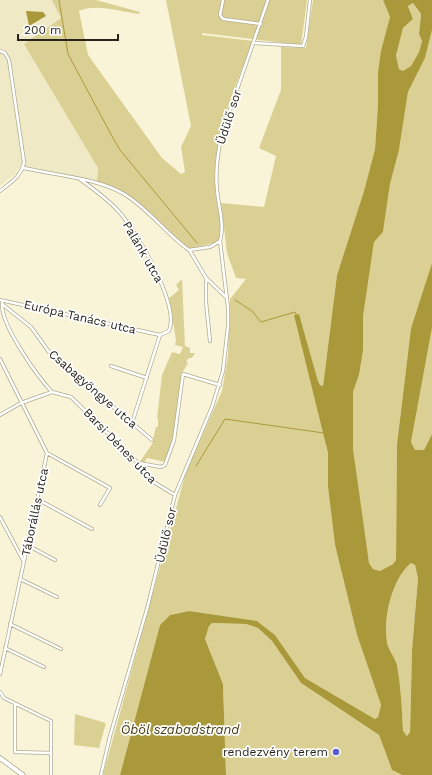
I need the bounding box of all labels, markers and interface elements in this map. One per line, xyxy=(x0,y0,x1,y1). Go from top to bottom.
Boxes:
scale bar xyxy=(18,16,118,42)
text: 200 m xyxy=(24,23,61,37)
street label: Üdülő sor xyxy=(214,88,244,146)
street label: Palánk utca xyxy=(120,219,166,285)
street label: Európa Tanács utca xyxy=(23,297,138,337)
street label: Csabagyöngye utca xyxy=(46,347,140,431)
street label: Barsi Dénes utca xyxy=(81,405,160,487)
street label: Táborállás utca xyxy=(19,467,51,557)
street label: Üdülő sor xyxy=(153,506,179,564)
water label: Öböl szabadstrand xyxy=(121,722,240,737)
place label: rendezvény terem xyxy=(223,745,328,759)
marker: rendezvény terem xyxy=(331,747,341,757)

